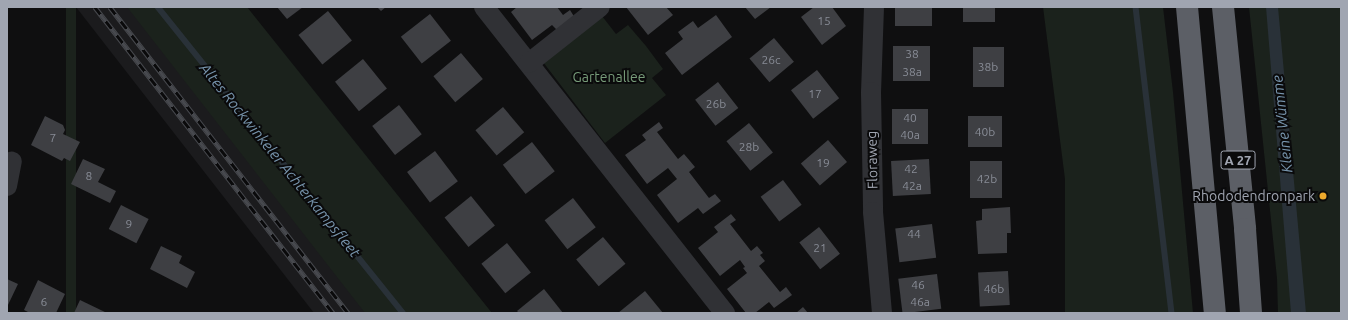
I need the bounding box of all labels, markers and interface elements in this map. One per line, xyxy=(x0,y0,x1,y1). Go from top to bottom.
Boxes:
house number: 15 xyxy=(817,14,831,28)
house number: 38 xyxy=(905,47,919,61)
house number: 26c xyxy=(761,53,781,67)
water label: Altes Rockwinkeler Achterkampsfleet xyxy=(196,59,364,261)
house number: 38b xyxy=(978,60,998,74)
house number: 38a xyxy=(902,65,922,79)
park label: Gartenallee xyxy=(573,69,645,85)
water label: Kleine Wümme xyxy=(1268,74,1296,174)
house number: 17 xyxy=(808,87,822,101)
house number: 26b xyxy=(706,97,726,111)
house number: 40 xyxy=(903,111,917,125)
house number: 40b xyxy=(975,125,995,139)
house number: 40a xyxy=(900,128,920,142)
house number: 7 xyxy=(50,131,56,145)
street label: Floraweg xyxy=(863,131,881,189)
house number: 28b xyxy=(739,140,759,154)
road number: A 27 xyxy=(1220,149,1256,171)
house number: 19 xyxy=(816,156,830,170)
house number: 42 xyxy=(904,162,918,176)
house number: 8 xyxy=(86,169,92,183)
house number: 42b xyxy=(977,172,997,186)
house number: 42a xyxy=(902,179,922,193)
place label: Rhododendronpark xyxy=(1192,188,1315,204)
marker: Rhododendronpark xyxy=(1318,191,1328,201)
house number: 9 xyxy=(126,217,132,231)
house number: 44 xyxy=(907,227,921,241)
house number: 21 xyxy=(813,241,827,255)
house number: 46 xyxy=(911,278,925,292)
house number: 46b xyxy=(984,282,1004,296)
house number: 6 xyxy=(41,295,47,309)
house number: 46a xyxy=(910,295,930,309)

